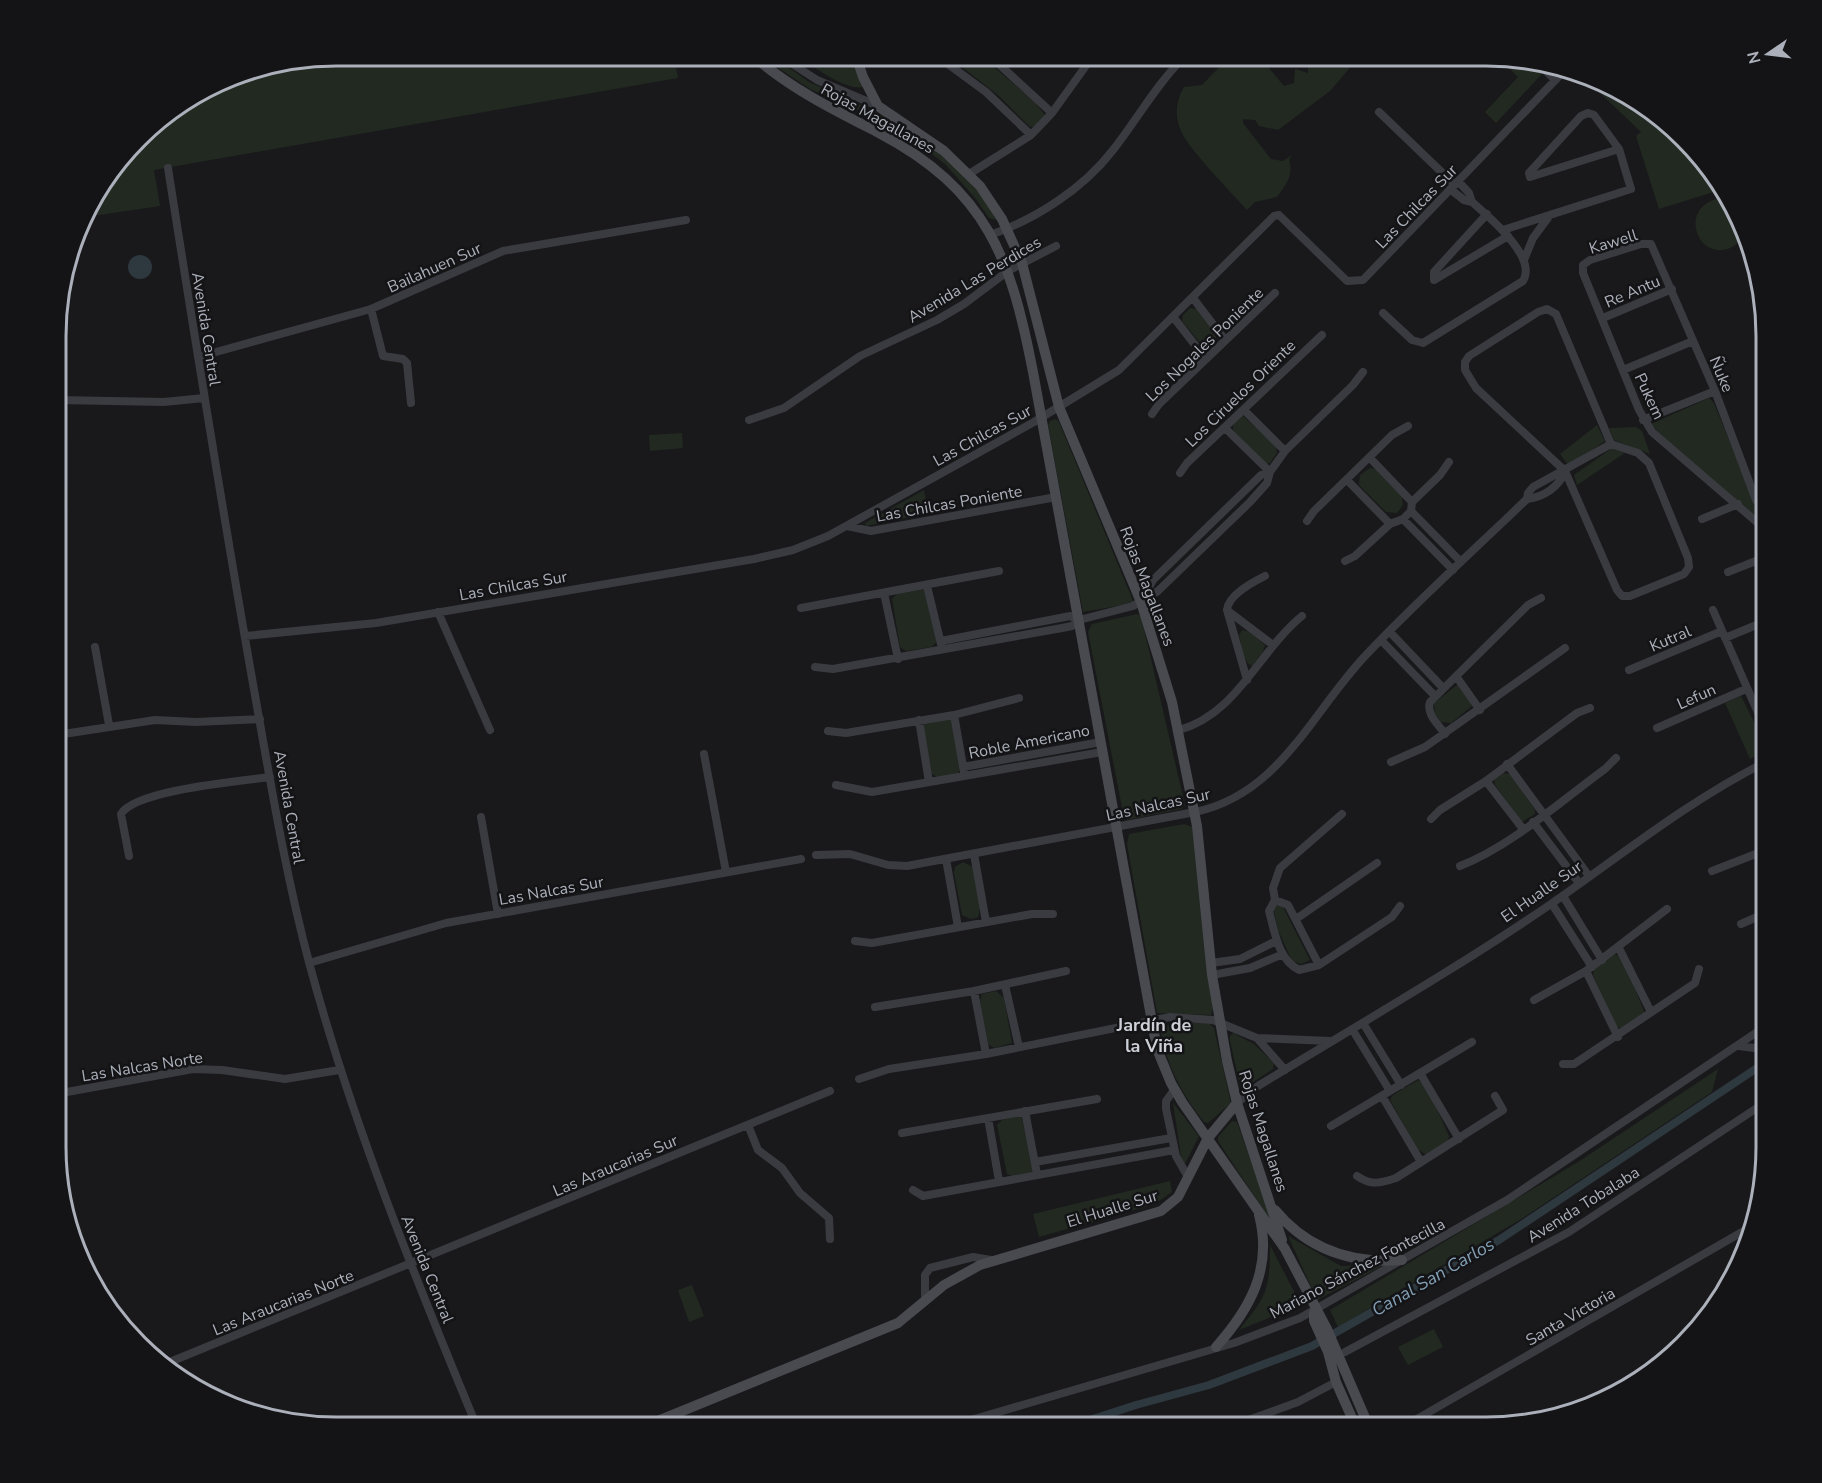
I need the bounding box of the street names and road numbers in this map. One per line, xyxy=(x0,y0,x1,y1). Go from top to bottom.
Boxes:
street label: Rojas Magallanes xyxy=(817,79,938,159)
street label: Las Chilcas Sur xyxy=(1371,160,1463,254)
street label: Kawell xyxy=(1586,224,1641,260)
street label: Avenida Las Perdices xyxy=(904,231,1045,328)
street label: Bailahuen Sur xyxy=(384,237,485,298)
street label: Re Antu xyxy=(1601,270,1664,313)
street label: Avenida Central xyxy=(186,271,226,388)
street label: Los Nogales Poniente xyxy=(1141,283,1268,407)
street label: Los Ciruelos Oriente xyxy=(1181,335,1301,452)
street label: Ñuke xyxy=(1704,353,1738,396)
street label: Pukem xyxy=(1629,370,1669,423)
street label: Las Chilcas Sur xyxy=(929,400,1036,472)
street label: Las Chilcas Poniente xyxy=(874,480,1024,528)
street label: Rojas Magallanes xyxy=(1114,523,1180,649)
street label: Las Chilcas Sur xyxy=(457,566,569,606)
street label: Kutral xyxy=(1646,620,1695,658)
street label: Lefun xyxy=(1673,679,1719,715)
street label: Roble Americano xyxy=(967,719,1092,765)
street label: Avenida Central xyxy=(268,749,310,866)
street label: Las Nalcas Sur xyxy=(1104,783,1213,827)
street label: El Hualle Sur xyxy=(1497,856,1587,928)
street label: Las Nalcas Sur xyxy=(497,871,606,911)
street label: Las Nalcas Norte xyxy=(80,1047,204,1087)
street label: Rojas Magallanes xyxy=(1233,1068,1293,1195)
street label: Las Araucarias Sur xyxy=(549,1130,682,1202)
street label: Avenida Tobalaba xyxy=(1523,1161,1644,1248)
street label: El Hualle Sur xyxy=(1064,1185,1161,1233)
street label: Avenida Central xyxy=(395,1212,459,1327)
street label: Mariano Sánchez Fontecilla xyxy=(1266,1213,1449,1325)
street label: Las Araucarias Norte xyxy=(210,1265,357,1341)
street label: Santa Victoria xyxy=(1522,1282,1619,1351)

